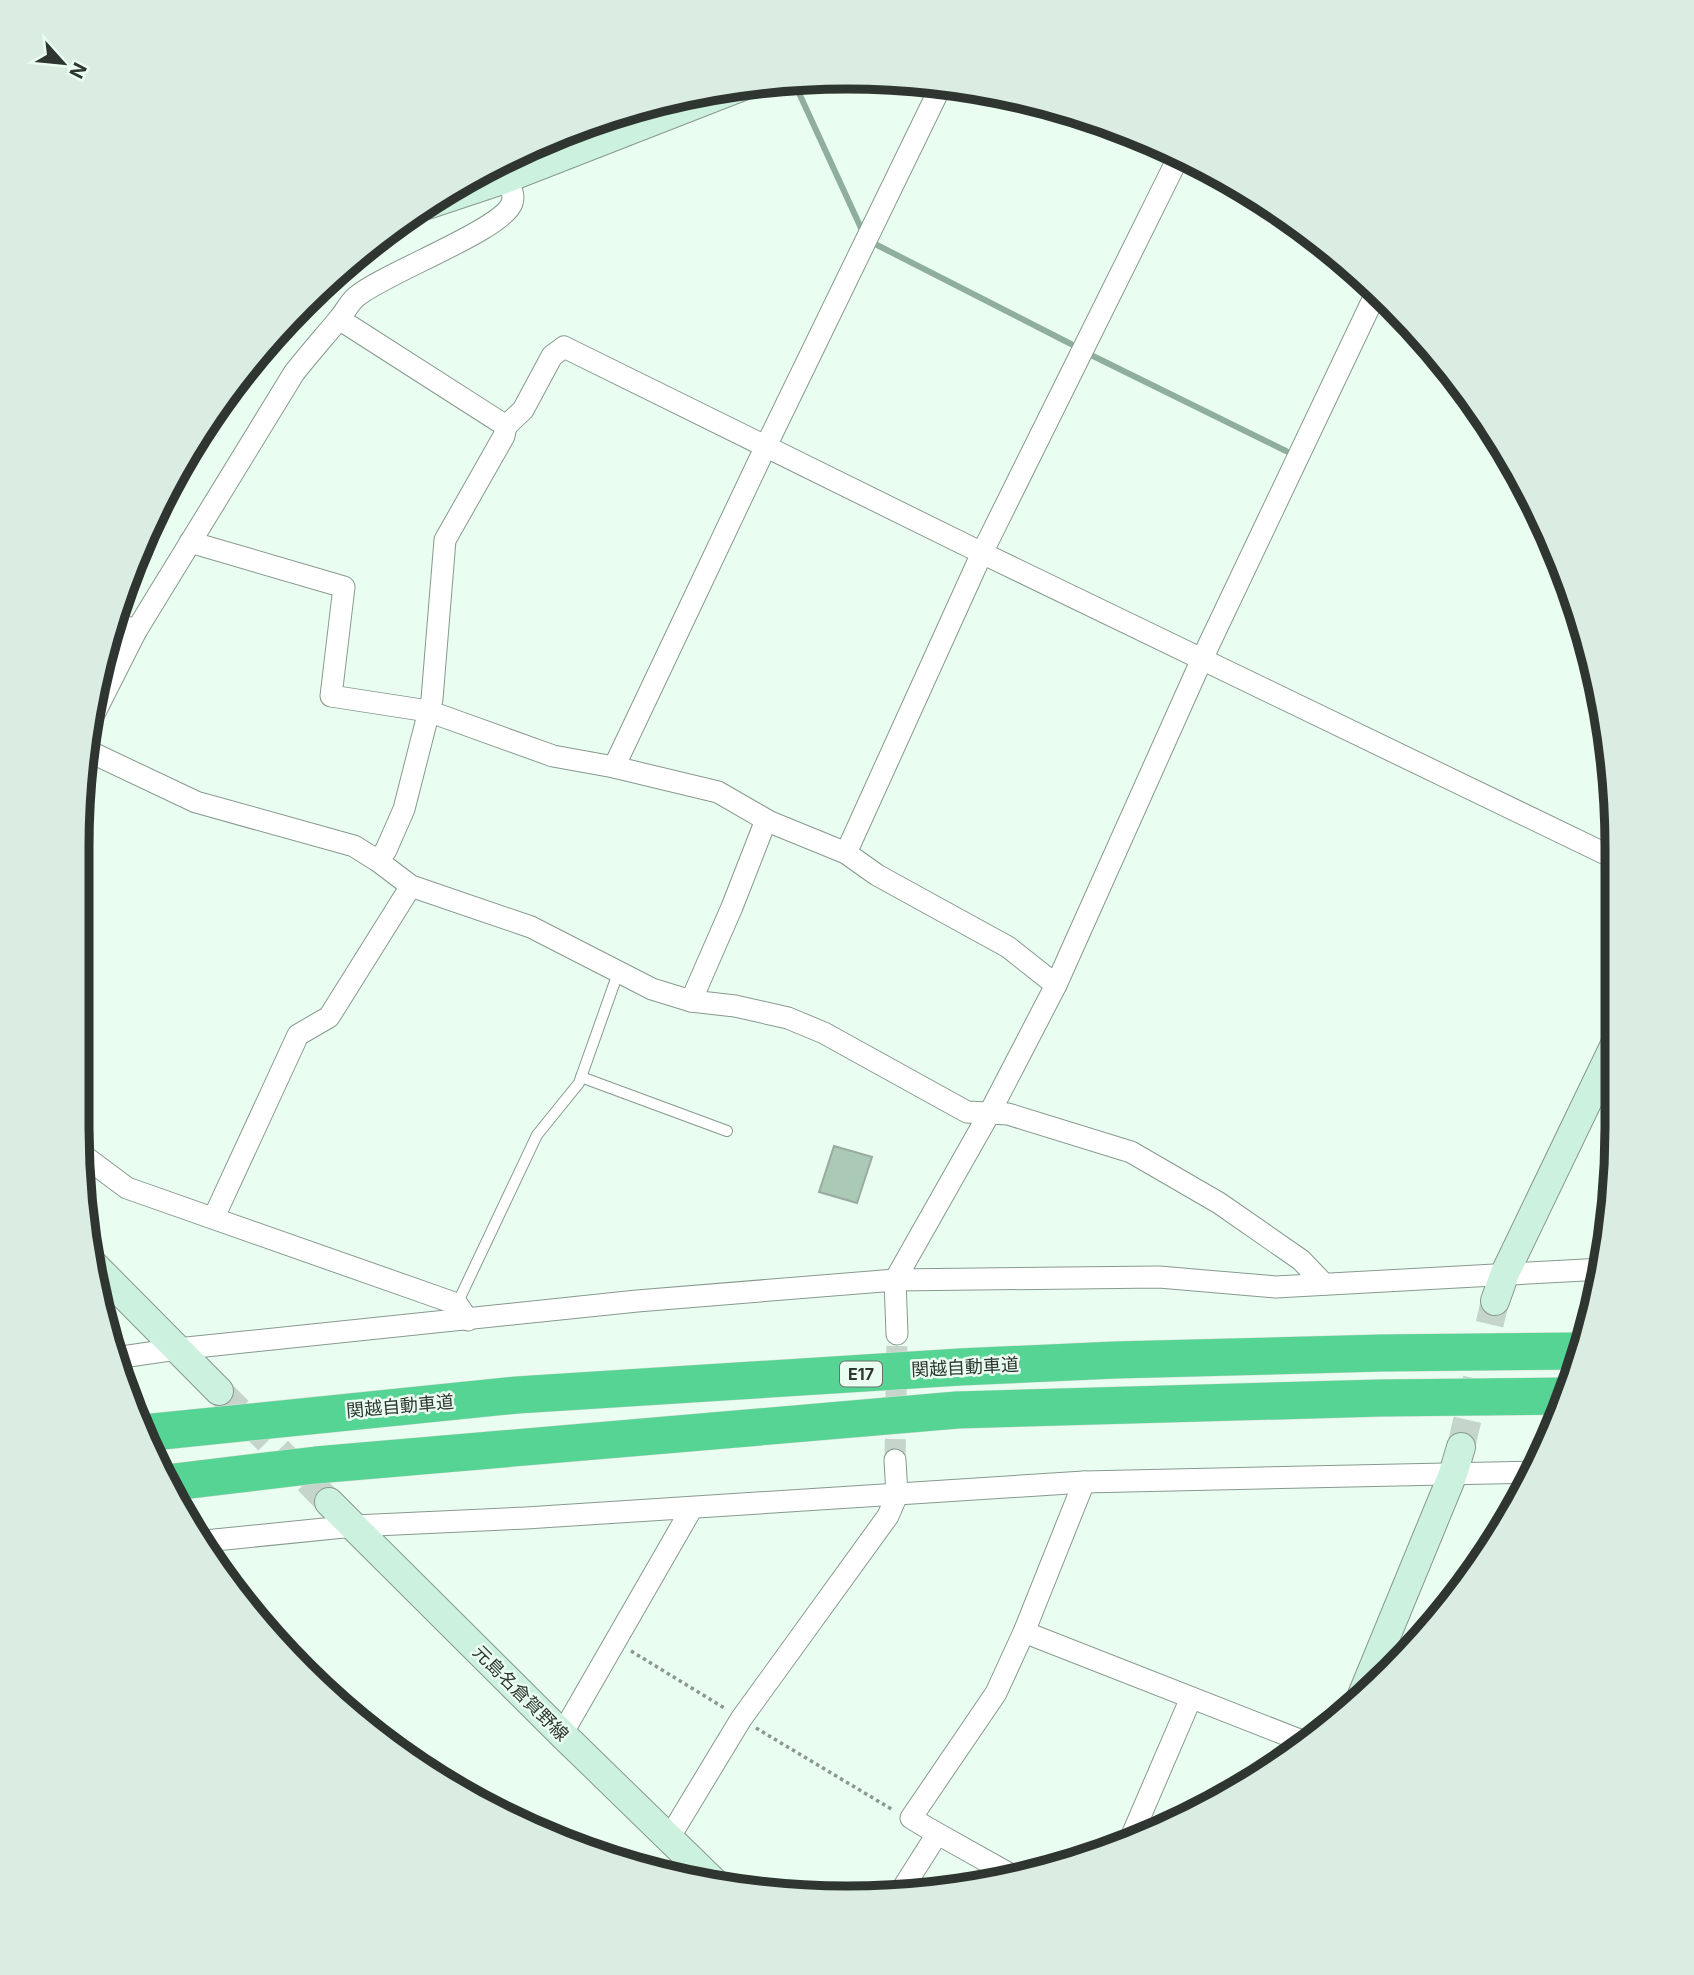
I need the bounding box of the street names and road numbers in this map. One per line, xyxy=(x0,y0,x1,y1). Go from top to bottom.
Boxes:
street label: 関越自動車道 xyxy=(911,1354,1019,1380)
road number: E17 xyxy=(840,1362,882,1386)
street label: 関越自動車道 xyxy=(345,1391,455,1421)
street label: 元島名倉賀野線 xyxy=(469,1641,573,1745)

